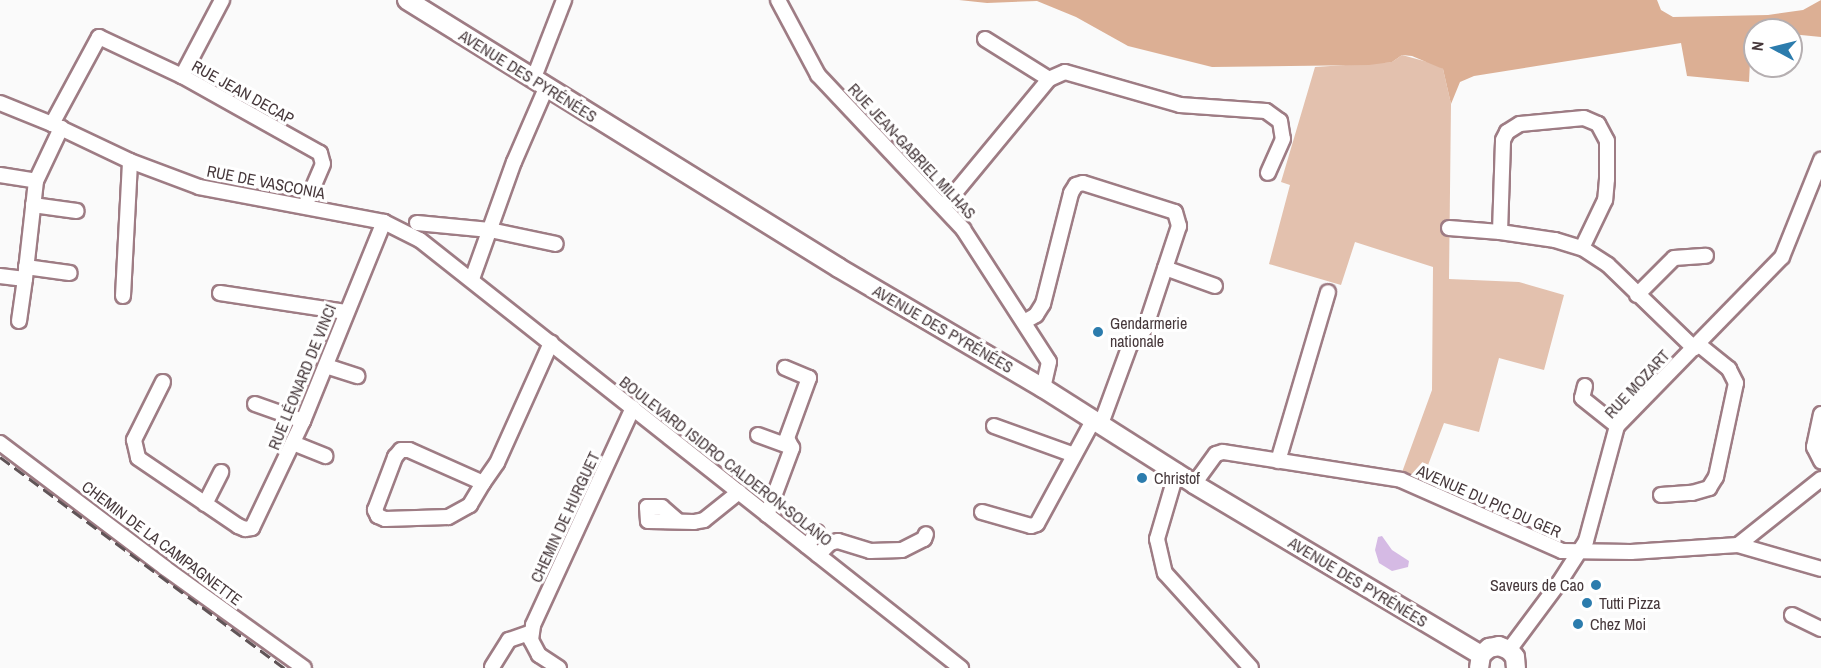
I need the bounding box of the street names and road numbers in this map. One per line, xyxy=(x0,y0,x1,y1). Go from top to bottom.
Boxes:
street label: AVENUE DES PYRÉNÉES xyxy=(456,26,600,126)
street label: RUE JEAN DECAP xyxy=(189,56,297,128)
street label: RUE JEAN-GABRIEL MILHAS xyxy=(844,79,980,223)
street label: RUE DE VASCONIA xyxy=(205,161,327,203)
street label: AVENUE DES PYRÉNÉES xyxy=(869,281,1017,377)
street label: RUE LÉONARD DE VINCI xyxy=(264,301,340,453)
street label: RUE MOZART xyxy=(1600,346,1674,422)
street label: BOULEVARD ISIDRO CALDERON-SOLANO xyxy=(616,372,836,550)
street label: CHEMIN DE HURGUET xyxy=(526,449,604,585)
street label: AVENUE DU PIC DU GER xyxy=(1414,461,1564,541)
street label: CHEMIN DE LA CAMPAGNETTE xyxy=(78,476,246,610)
street label: AVENUE DES PYRÉNÉES xyxy=(1285,533,1431,631)

